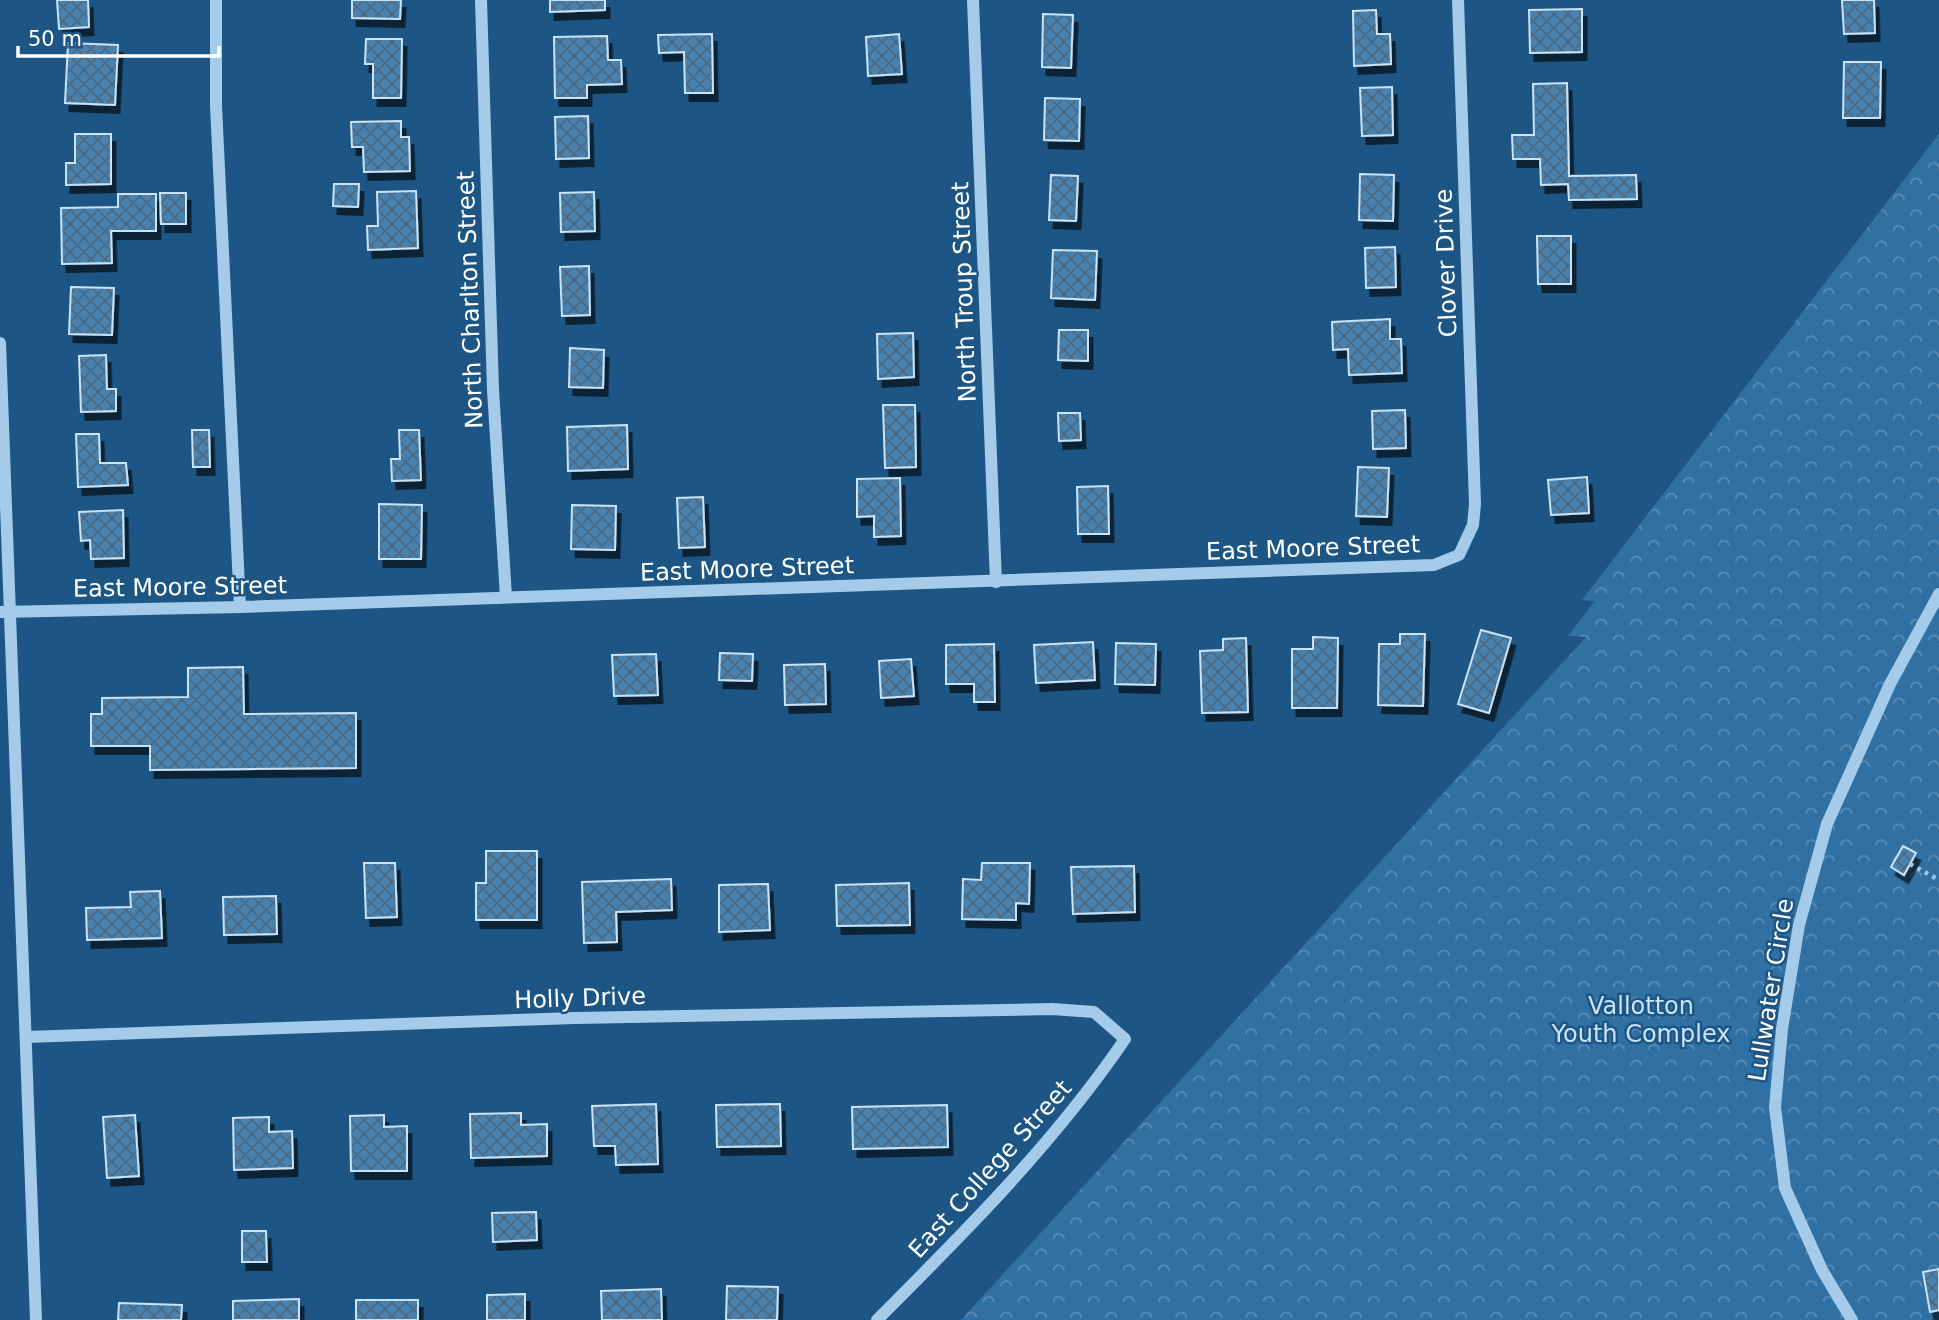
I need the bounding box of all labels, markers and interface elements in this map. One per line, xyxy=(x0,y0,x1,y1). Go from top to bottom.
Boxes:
scale bar xyxy=(18,14,219,58)
text: 50 m xyxy=(28,27,82,51)
street label: North Charlton Street xyxy=(452,171,488,429)
street label: North Troup Street xyxy=(946,181,982,403)
street label: Clover Drive xyxy=(1429,188,1463,338)
street label: East Moore Street xyxy=(1205,530,1421,566)
street label: East Moore Street xyxy=(639,551,855,587)
street label: East Moore Street xyxy=(73,571,287,603)
street label: Lullwater Circle xyxy=(1743,896,1799,1084)
street label: Holly Drive xyxy=(514,982,646,1014)
park label: Vallotton Youth Complex xyxy=(1551,992,1730,1048)
street label: East College Street xyxy=(903,1074,1077,1264)

